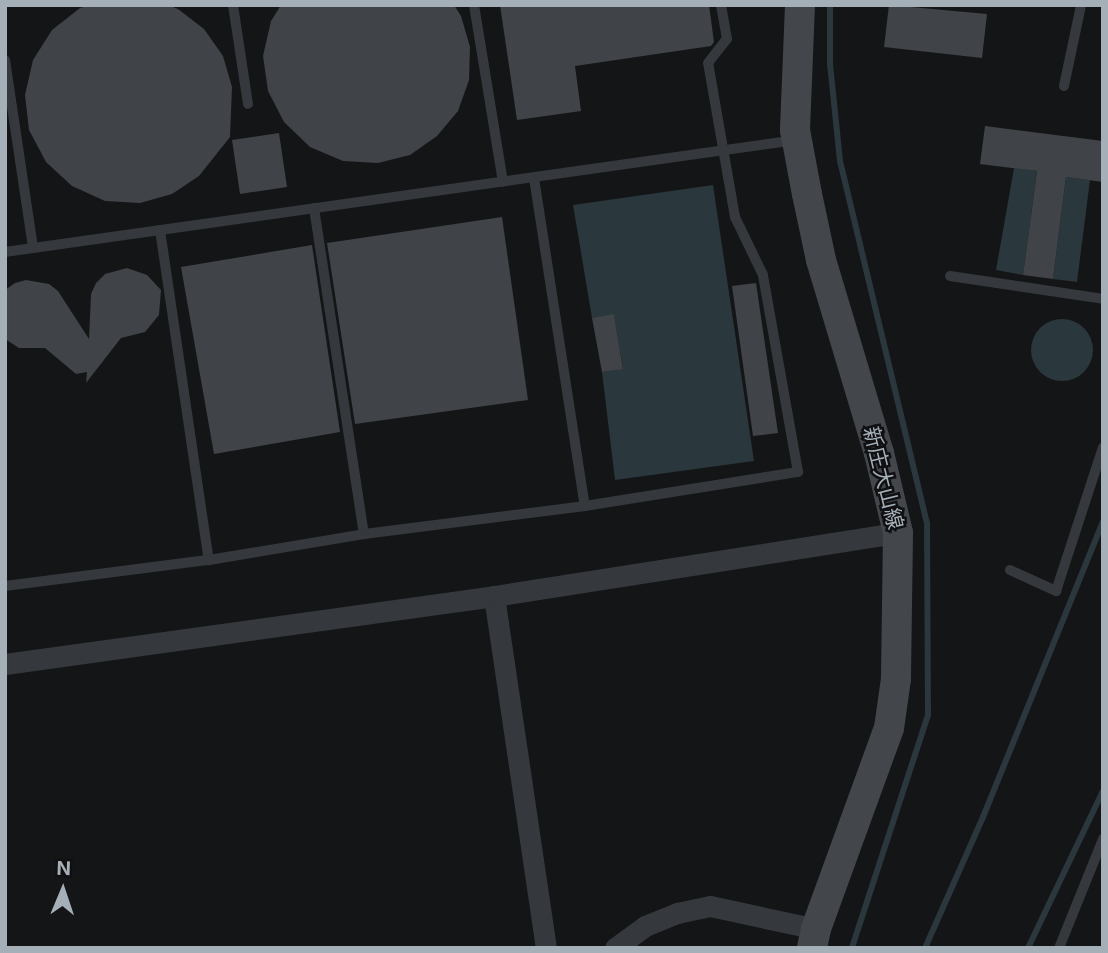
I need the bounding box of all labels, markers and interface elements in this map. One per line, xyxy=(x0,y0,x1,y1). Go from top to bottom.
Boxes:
street label: 新庄大山線 xyxy=(858,424,908,532)
north arrow xyxy=(28,855,98,925)
text: N xyxy=(56,857,71,880)

